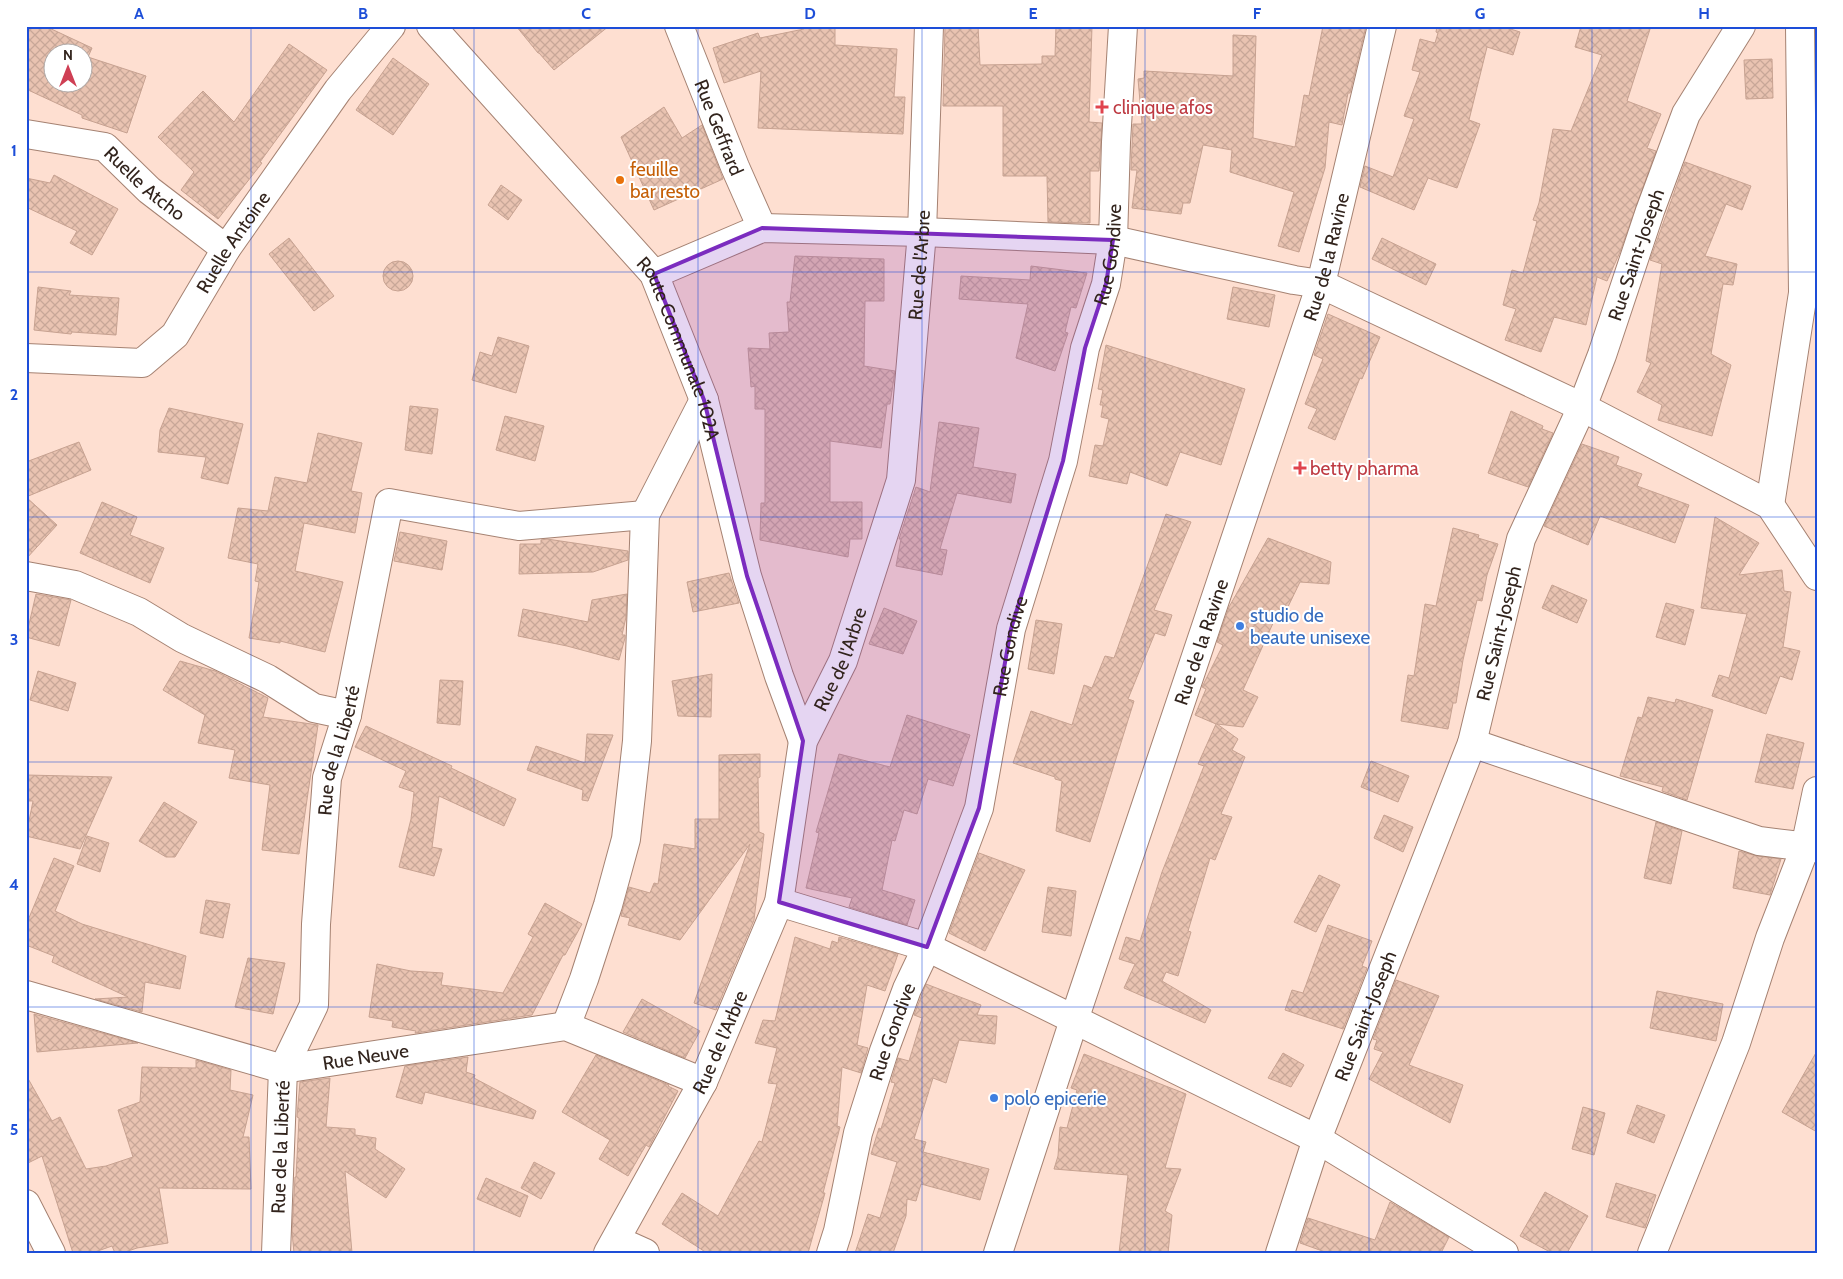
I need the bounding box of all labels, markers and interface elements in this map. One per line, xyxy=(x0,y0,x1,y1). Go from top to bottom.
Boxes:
text: A xyxy=(134,4,144,23)
text: B xyxy=(358,4,368,23)
text: C xyxy=(581,4,591,23)
text: D xyxy=(804,4,816,23)
text: E xyxy=(1028,4,1038,23)
text: F xyxy=(1253,4,1262,23)
text: G xyxy=(1475,4,1485,23)
text: H xyxy=(1698,4,1710,23)
north arrow xyxy=(42,42,92,92)
text: N xyxy=(63,46,73,64)
street label: Rue Geffrard xyxy=(689,76,748,179)
place label: clinique afos xyxy=(1113,96,1213,119)
marker: clinique afos xyxy=(1095,100,1109,114)
text: 1 xyxy=(11,141,17,160)
street label: Ruelle Atcho xyxy=(99,142,190,226)
place label: feuille bar resto xyxy=(630,158,700,203)
marker: feuille bar resto xyxy=(614,174,626,186)
street label: Rue Saint-Joseph xyxy=(1603,185,1669,324)
street label: Ruelle Antoine xyxy=(192,187,275,297)
street label: Rue de la Ravine xyxy=(1298,190,1354,324)
street label: Rue Gondive xyxy=(1089,203,1126,308)
street label: Rue de l'Arbre xyxy=(904,209,935,321)
street label: Route Communale 102A xyxy=(632,252,725,443)
text: 2 xyxy=(10,385,18,404)
place label: betty pharma xyxy=(1310,457,1419,480)
marker: betty pharma xyxy=(1294,462,1306,474)
street label: Rue Saint-Joseph xyxy=(1472,564,1526,703)
street label: Rue de la Ravine xyxy=(1170,576,1233,708)
street label: Rue Gondive xyxy=(988,593,1033,698)
street label: Rue de l'Arbre xyxy=(809,604,872,715)
place label: studio de beaute unisexe xyxy=(1250,604,1370,649)
marker: studio de beaute unisexe xyxy=(1234,620,1246,632)
text: 3 xyxy=(10,630,18,649)
street label: Rue de la Liberté xyxy=(313,683,365,816)
text: 4 xyxy=(9,875,19,894)
street label: Rue Saint-Joseph xyxy=(1330,948,1401,1085)
street label: Rue Gondive xyxy=(864,979,921,1084)
street label: Rue de l'Arbre xyxy=(688,987,752,1098)
street label: Rue Neuve xyxy=(321,1039,411,1075)
street label: Rue de la Liberté xyxy=(266,1080,295,1214)
place label: polo epicerie xyxy=(1004,1087,1107,1110)
marker: polo epicerie xyxy=(988,1092,1000,1104)
text: 5 xyxy=(10,1120,18,1139)

